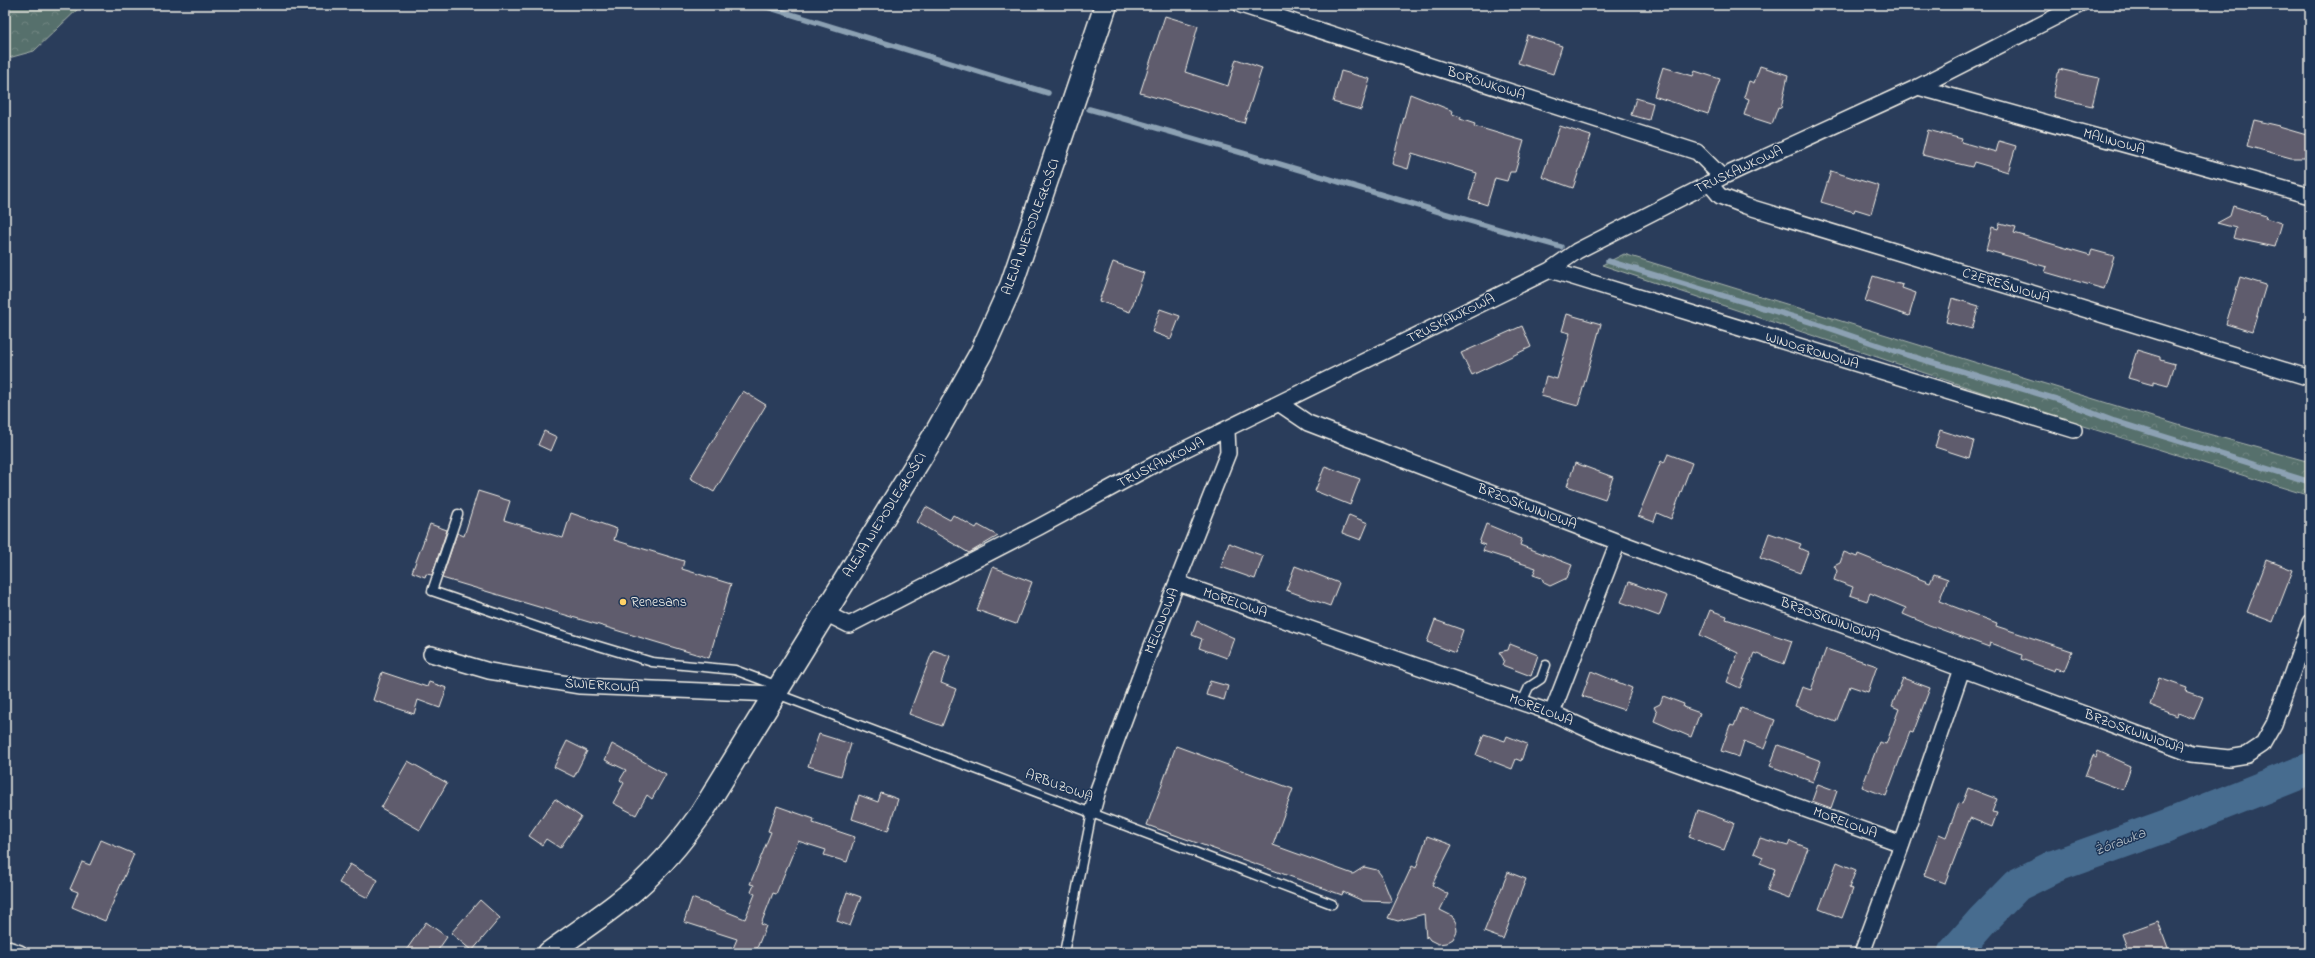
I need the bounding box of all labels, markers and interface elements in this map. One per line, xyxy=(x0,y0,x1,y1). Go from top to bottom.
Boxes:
street label: BORÓWKOWA xyxy=(1443,61,1528,107)
street label: MALINOWA xyxy=(2080,123,2148,161)
street label: TRUSKAWKOWA xyxy=(1691,140,1787,200)
street label: ALEJA NIEPODLEGŁOŚCI xyxy=(996,156,1066,298)
street label: CZEREŚNIOWA xyxy=(1960,263,2052,309)
street label: TRUSKAWKOWA xyxy=(1404,289,1498,349)
street label: WINOGRONOWA xyxy=(1763,327,1861,375)
street label: TRUSKAWKOWA xyxy=(1114,432,1208,494)
street label: ALEJA NIEPODLEGŁOŚCI xyxy=(838,448,932,582)
street label: BRZOSKWINIOWA xyxy=(1473,478,1580,536)
street label: MORELOWA xyxy=(1200,582,1270,624)
street label: MELONOWA xyxy=(1139,585,1185,657)
place label: Renesans xyxy=(631,592,687,613)
street label: BRZOSKWINIOWA xyxy=(1776,592,1883,648)
marker: Renesans xyxy=(618,597,628,607)
street label: ŚWIERKOWA xyxy=(564,673,640,699)
street label: MORELOWA xyxy=(1506,688,1576,732)
street label: BRZOSKWINIOWA xyxy=(2080,704,2187,760)
street label: ARBUZOWA xyxy=(1022,764,1096,808)
street label: MORELOWA xyxy=(1810,802,1880,844)
water label: Żórawka xyxy=(2091,822,2150,862)

